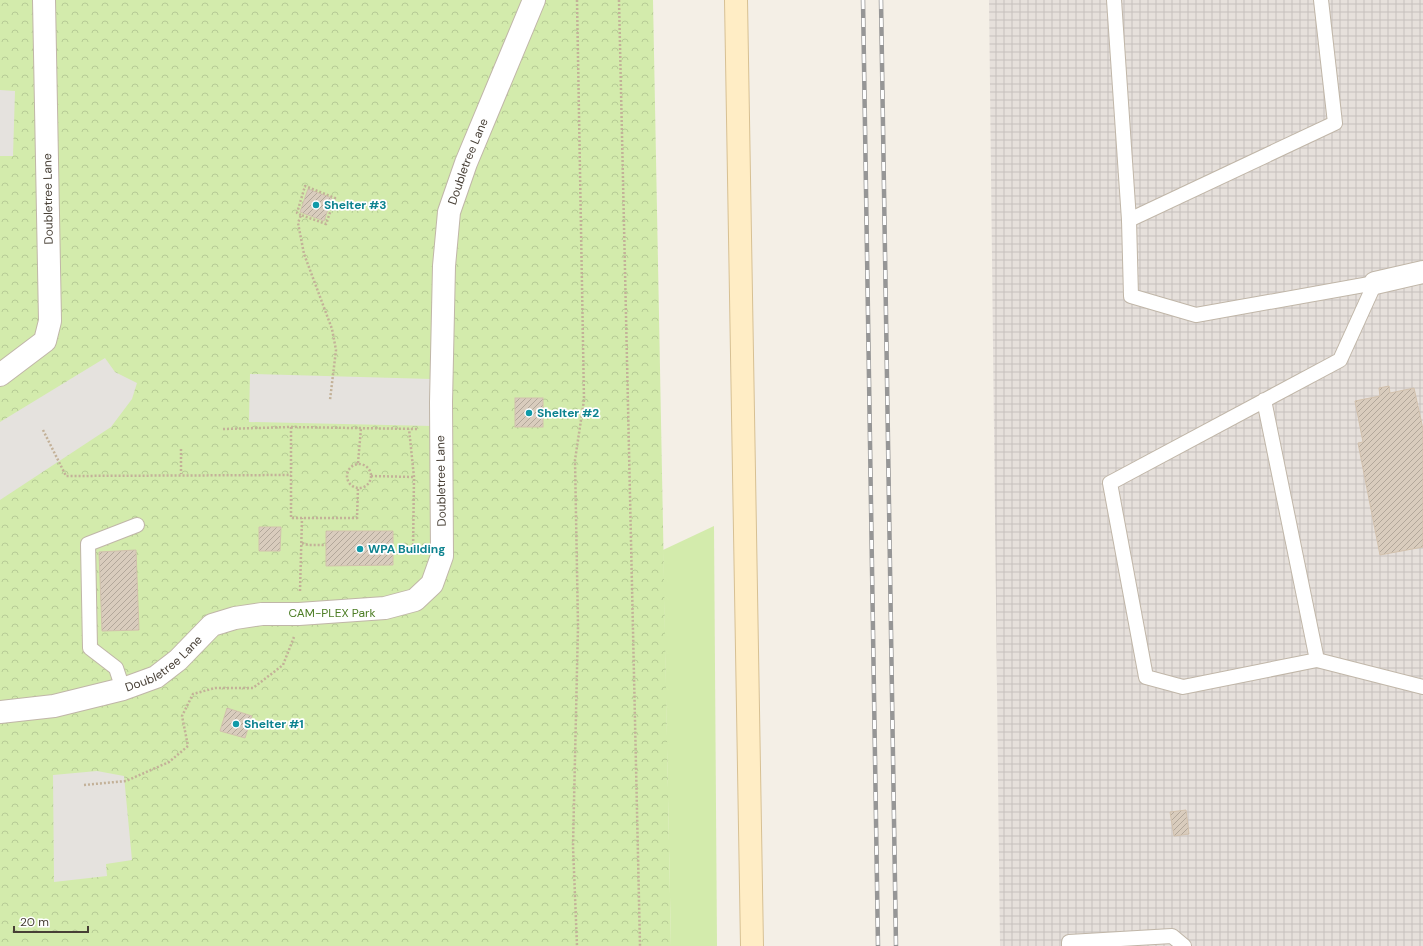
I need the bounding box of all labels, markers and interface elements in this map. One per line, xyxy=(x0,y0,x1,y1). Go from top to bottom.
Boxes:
street label: Doubletree Lane xyxy=(444,116,492,207)
street label: Doubletree Lane xyxy=(39,153,57,245)
place label: Shelter #3 xyxy=(324,197,387,213)
marker: Shelter #3 xyxy=(311,200,321,210)
place label: Shelter #2 xyxy=(537,405,599,421)
marker: Shelter #2 xyxy=(524,408,534,418)
street label: Doubletree Lane xyxy=(432,435,450,527)
place label: WPA Building xyxy=(368,541,445,557)
marker: WPA Building xyxy=(355,544,365,554)
park label: CAM-PLEX Park xyxy=(288,605,376,621)
street label: Doubletree Lane xyxy=(123,632,206,696)
place label: Shelter #1 xyxy=(244,716,304,732)
marker: Shelter #1 xyxy=(231,719,241,729)
scale bar xyxy=(14,908,88,934)
text: 20 m xyxy=(20,914,49,930)

